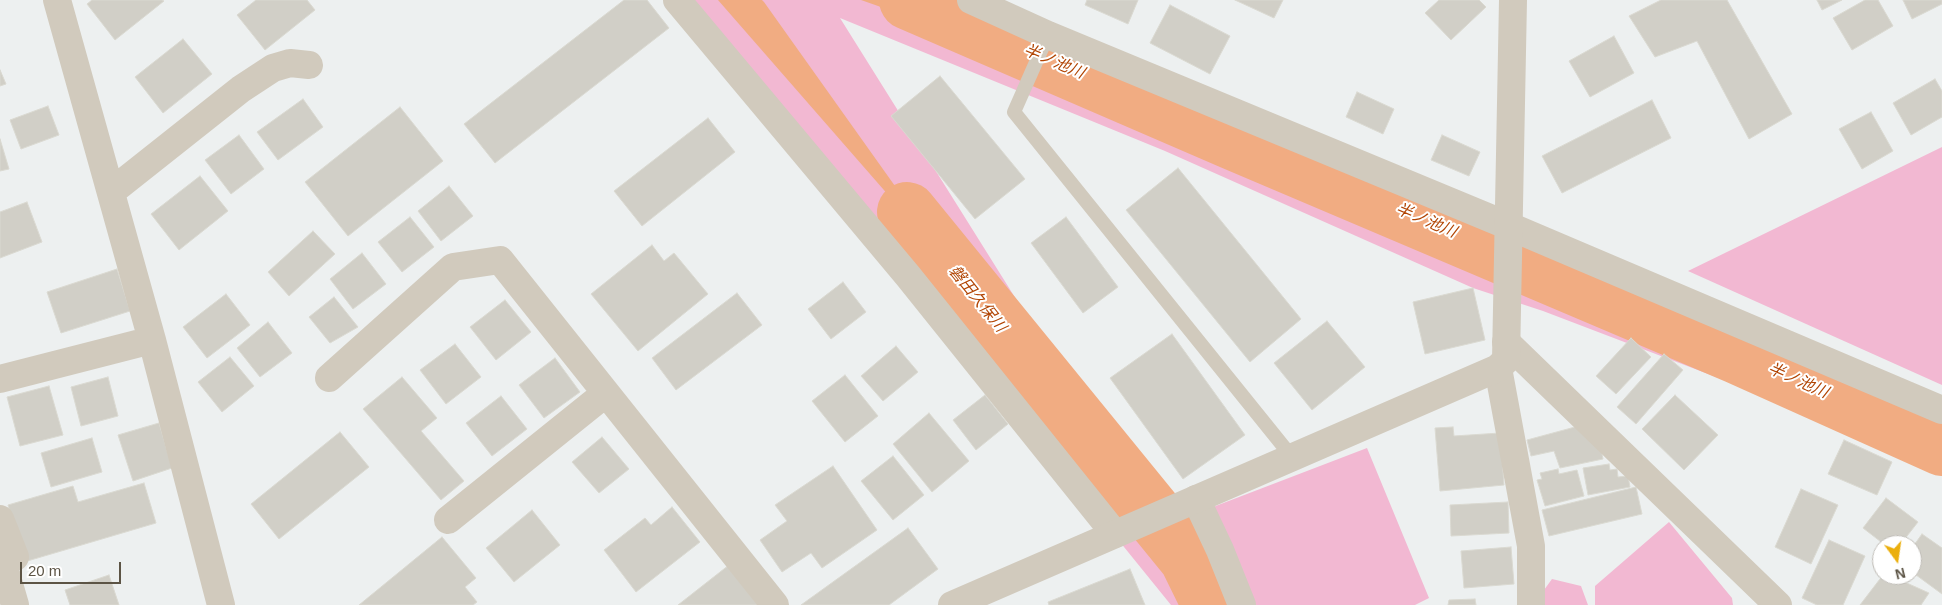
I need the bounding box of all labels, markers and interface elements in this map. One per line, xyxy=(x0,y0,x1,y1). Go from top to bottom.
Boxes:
water label: 半ノ池川 xyxy=(1021,41,1087,83)
water label: 半ノ池川 xyxy=(1393,200,1459,242)
water label: 磐田久保川 xyxy=(944,262,1010,336)
water label: 半ノ池川 xyxy=(1765,359,1831,403)
north arrow xyxy=(1872,535,1922,585)
scale bar xyxy=(22,552,124,584)
text: 20 m xyxy=(28,562,61,579)
text: N xyxy=(1894,565,1907,583)

